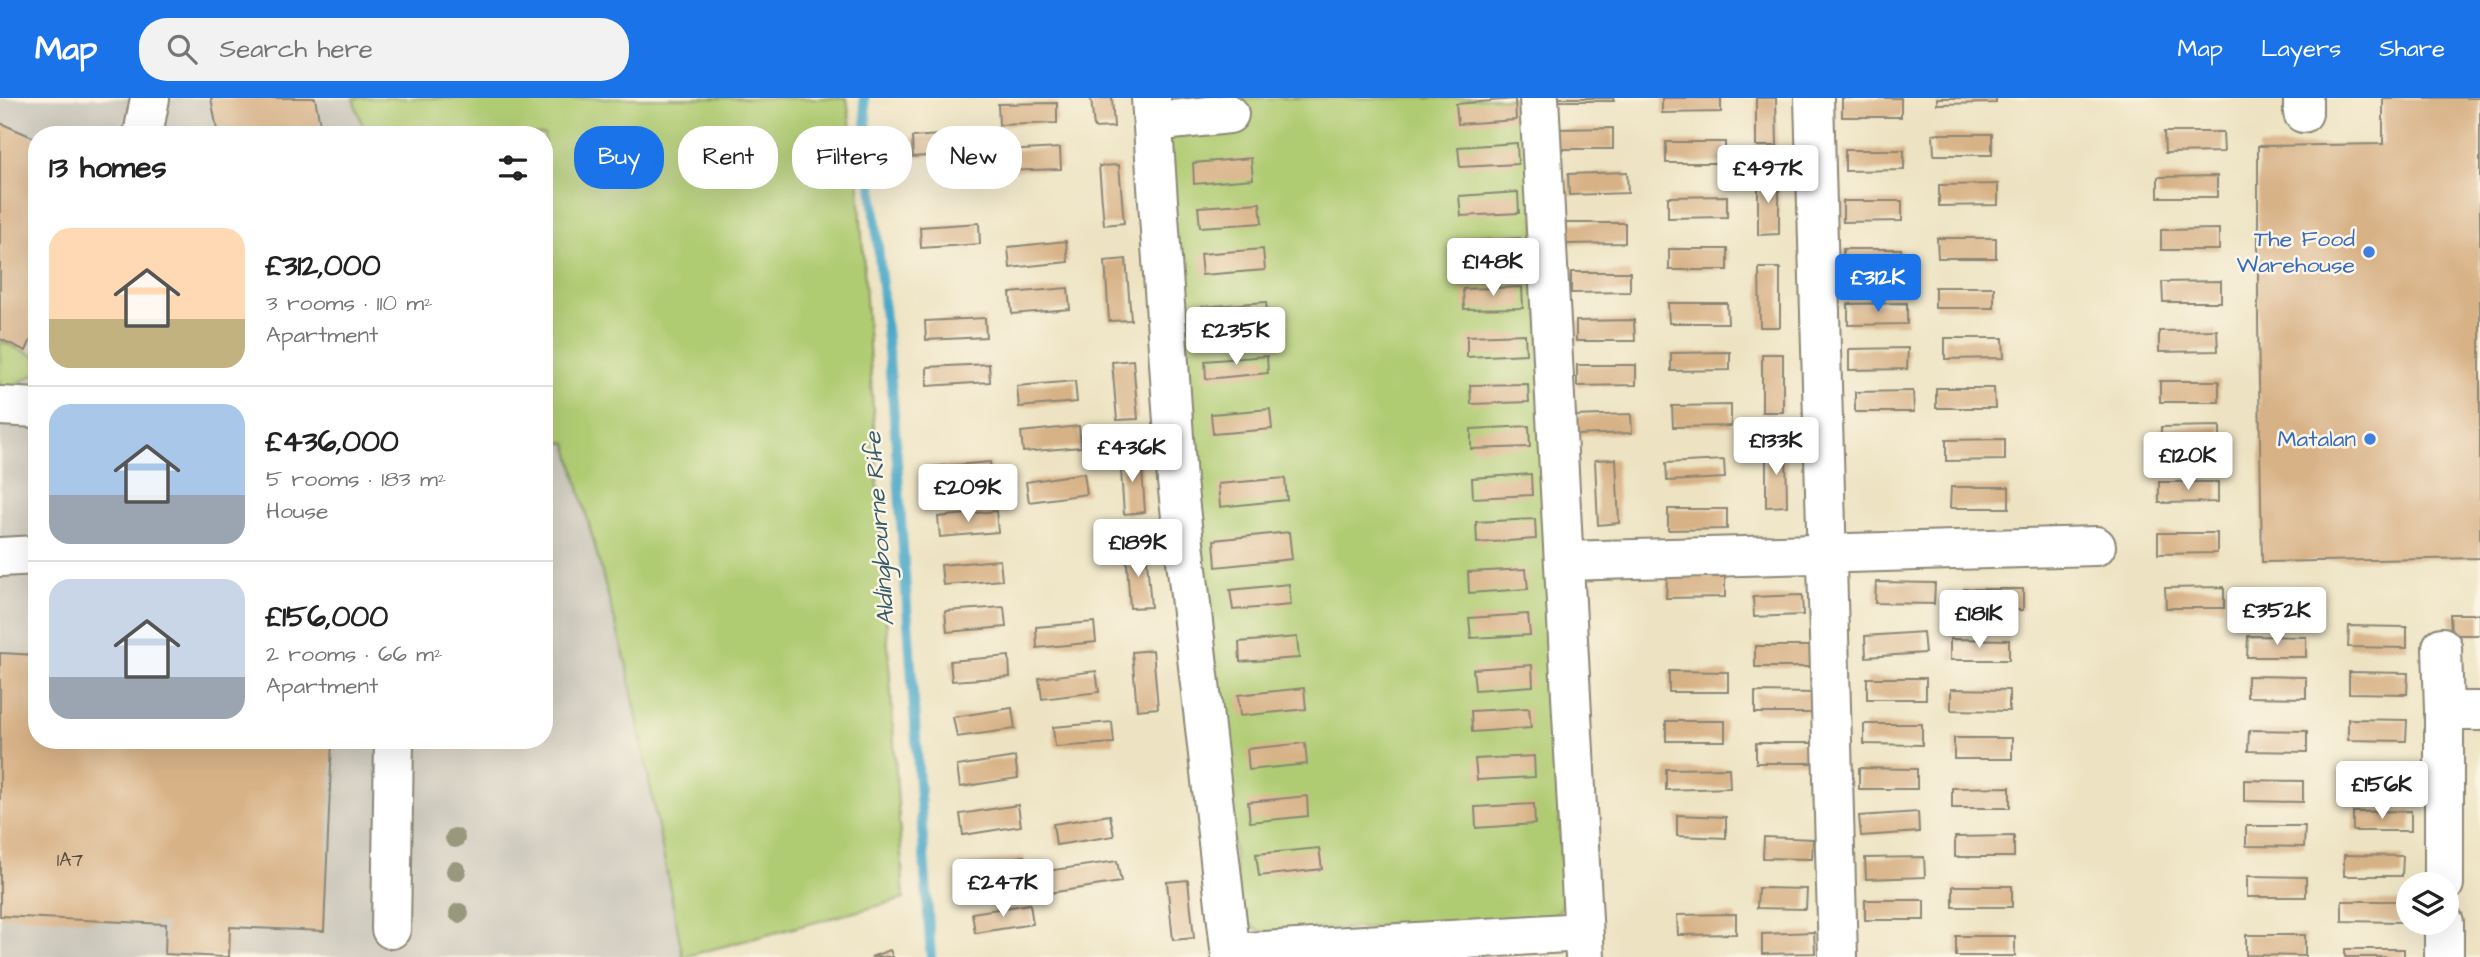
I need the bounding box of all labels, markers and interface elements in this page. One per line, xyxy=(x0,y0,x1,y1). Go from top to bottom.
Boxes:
search box xyxy=(139,18,629,81)
text: Map xyxy=(35,26,97,72)
icon: search xyxy=(163,30,201,68)
text: Search here xyxy=(219,31,373,67)
text: Map xyxy=(2178,32,2223,66)
text: Layers xyxy=(2261,32,2341,66)
text: Share xyxy=(2379,32,2445,66)
chip: Buy xyxy=(574,126,664,189)
chip: Rent xyxy=(678,126,778,189)
chip: Filters xyxy=(792,126,912,189)
chip: New xyxy=(926,126,1022,189)
pin: £497K xyxy=(1719,146,1817,205)
text: 13 homes xyxy=(49,147,166,189)
icon: filters xyxy=(494,149,532,187)
text: £497K xyxy=(1733,152,1803,184)
place label: The Food Warehouse xyxy=(2237,223,2355,281)
pin: £148K xyxy=(1444,238,1542,298)
marker: The Food Warehouse xyxy=(2361,244,2377,260)
text: £312,000 xyxy=(266,245,381,287)
text: £148K xyxy=(1463,245,1523,277)
pin: £312K xyxy=(1829,254,1927,314)
icon: home xyxy=(105,256,189,340)
text: £312K xyxy=(1851,261,1905,293)
text: 3 rooms · 110 m² xyxy=(266,287,433,319)
pin: £235K xyxy=(1187,308,1285,367)
text: £235K xyxy=(1202,314,1270,346)
text: Apartment xyxy=(266,319,378,351)
pin: £133K xyxy=(1727,418,1825,477)
text: £436,000 xyxy=(266,421,399,463)
place label: Matalan xyxy=(2277,423,2356,455)
pin: £436K xyxy=(1083,424,1181,484)
text: £133K xyxy=(1750,424,1802,456)
water label: Aldingbourne Rife xyxy=(856,430,905,627)
text: £436K xyxy=(1098,431,1166,463)
marker: Matalan xyxy=(2362,431,2378,447)
icon: home xyxy=(105,432,189,516)
pin: £120K xyxy=(2139,432,2237,492)
text: £120K xyxy=(2160,439,2216,471)
text: 5 rooms · 183 m² xyxy=(266,463,446,495)
pin: £209K xyxy=(919,464,1017,524)
text: £209K xyxy=(934,471,1002,503)
text: House xyxy=(266,495,329,527)
pin: £189K xyxy=(1089,519,1187,579)
text: £189K xyxy=(1109,526,1167,558)
pin: £352K xyxy=(2228,588,2326,647)
pin: £181K xyxy=(1930,590,2028,650)
text: £352K xyxy=(2243,594,2311,626)
text: £156,000 xyxy=(266,596,388,638)
text: £181K xyxy=(1955,597,2003,629)
icon: home xyxy=(105,607,189,691)
text: 2 rooms · 66 m² xyxy=(266,638,443,670)
text: Apartment xyxy=(266,670,378,702)
pin: £156K xyxy=(2333,762,2431,821)
text: £156K xyxy=(2352,768,2412,800)
house number: 1A7 xyxy=(57,847,83,874)
pin: £247K xyxy=(954,860,1052,919)
text: £247K xyxy=(968,866,1038,898)
map controls xyxy=(2396,872,2459,935)
button: layers xyxy=(2396,872,2459,935)

